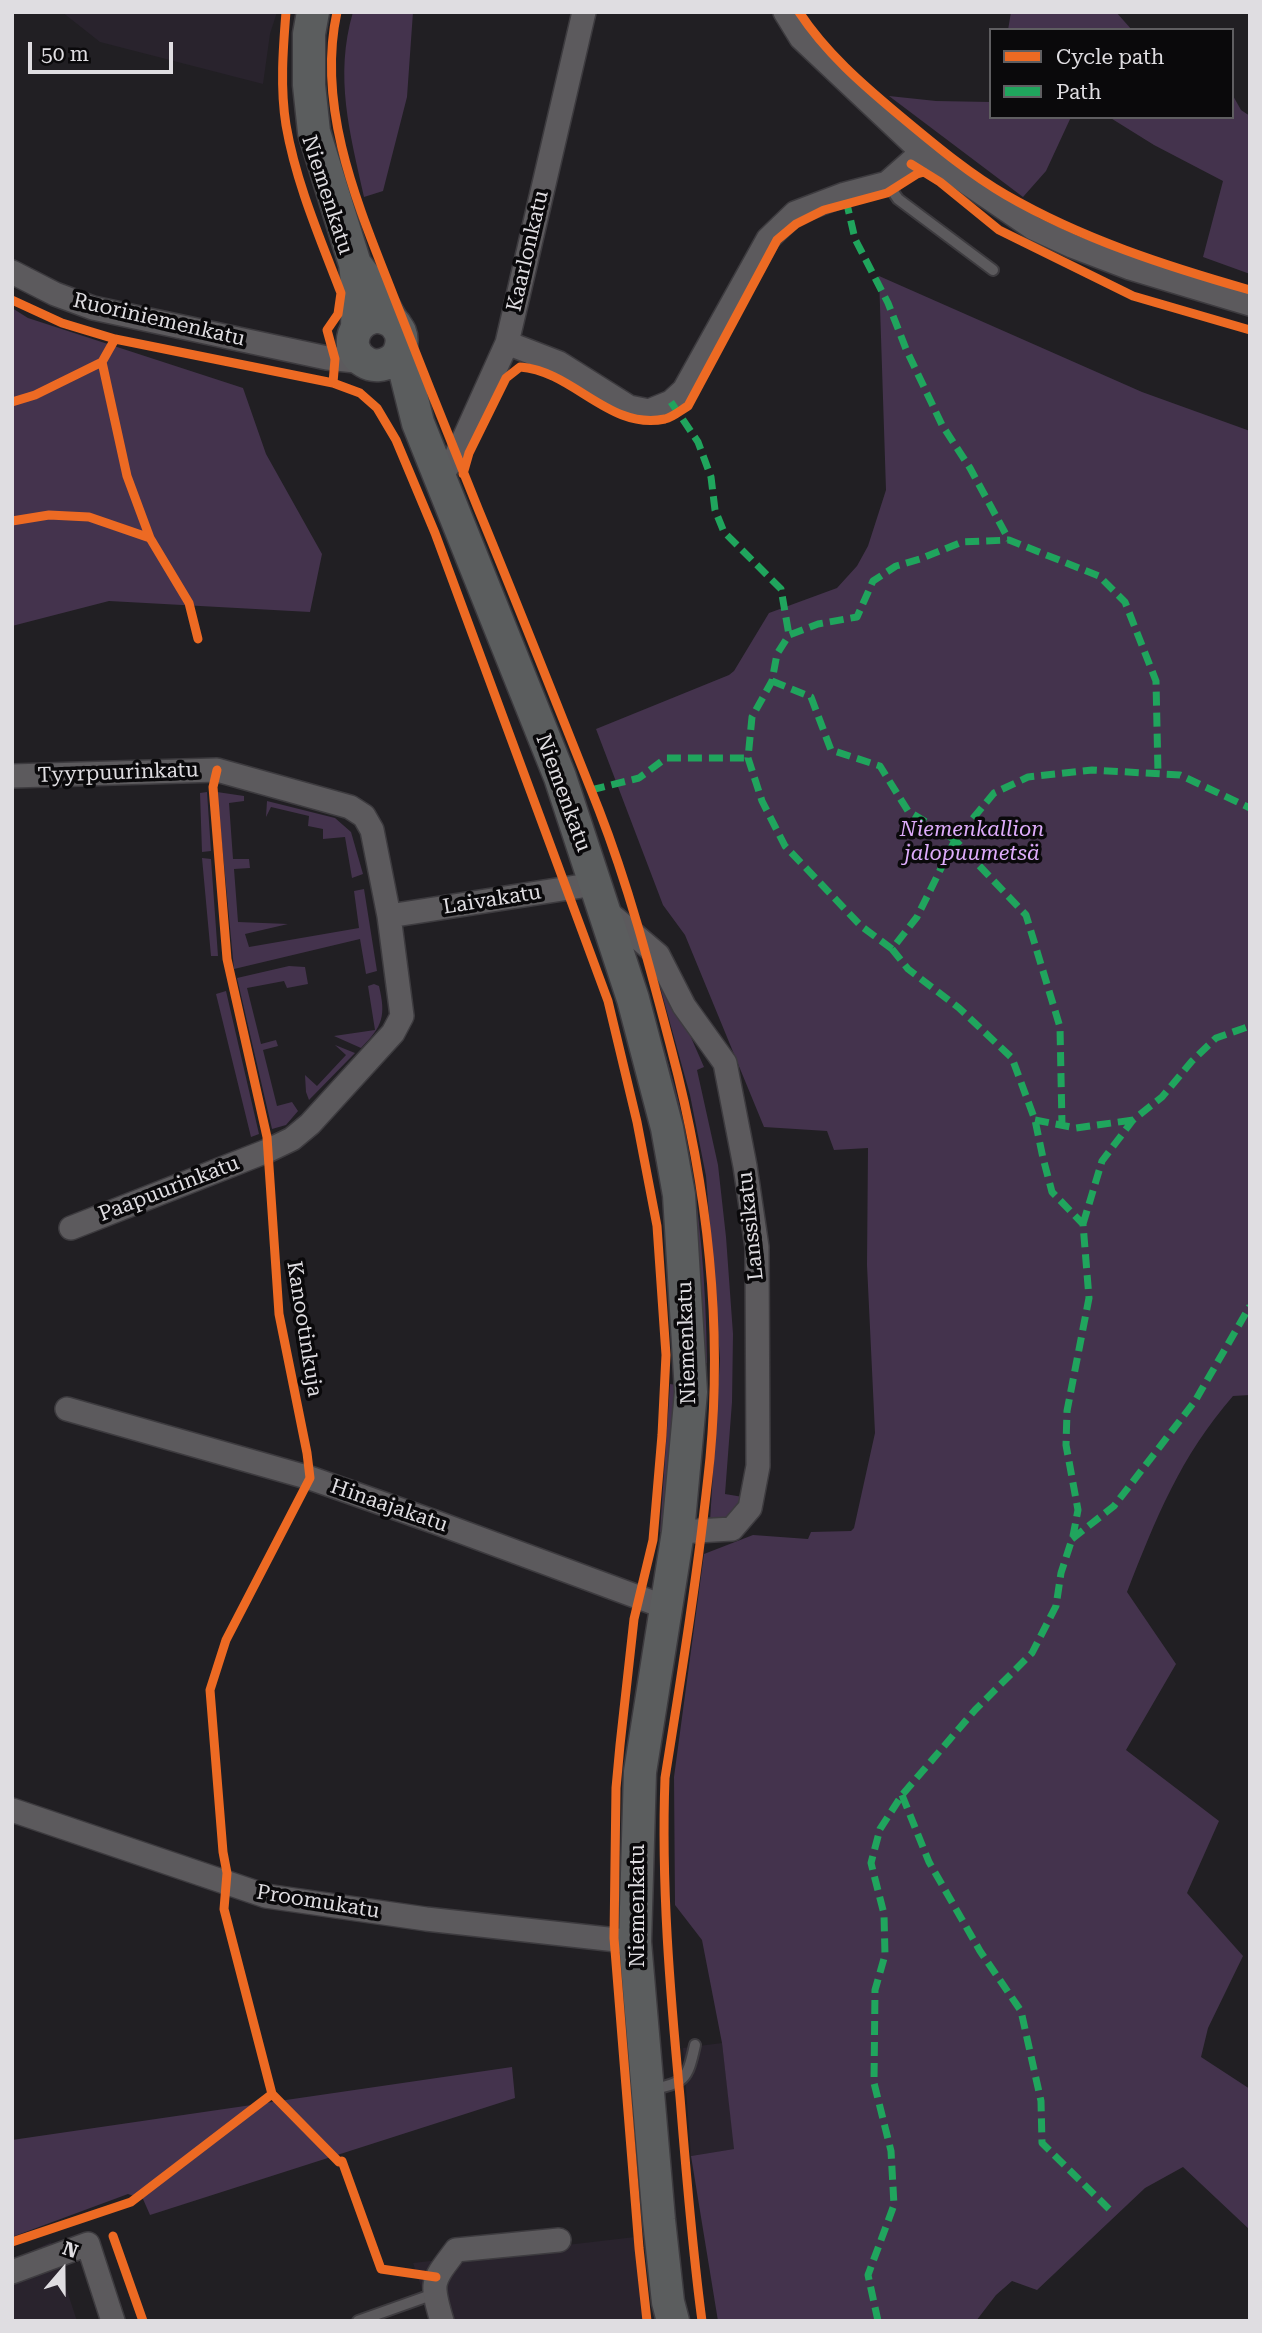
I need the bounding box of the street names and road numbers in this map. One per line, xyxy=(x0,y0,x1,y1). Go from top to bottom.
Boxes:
street label: Niemenkatu xyxy=(296,132,358,258)
street label: Kaarlonkatu xyxy=(502,188,554,314)
street label: Ruoriniemenkatu xyxy=(70,288,248,352)
street label: Niemenkatu xyxy=(530,731,596,855)
street label: Tyyrpuurinkatu xyxy=(37,758,199,788)
street label: Laivakatu xyxy=(441,880,543,920)
street label: Paapuurinkatu xyxy=(95,1151,243,1227)
street label: Lanssikatu xyxy=(733,1170,769,1282)
street label: Kanootinkuja xyxy=(281,1259,327,1399)
street label: Niemenkatu xyxy=(672,1281,702,1405)
street label: Hinaajakatu xyxy=(327,1474,451,1538)
street label: Niemenkatu xyxy=(625,1844,651,1968)
street label: Proomukatu xyxy=(255,1880,381,1924)

